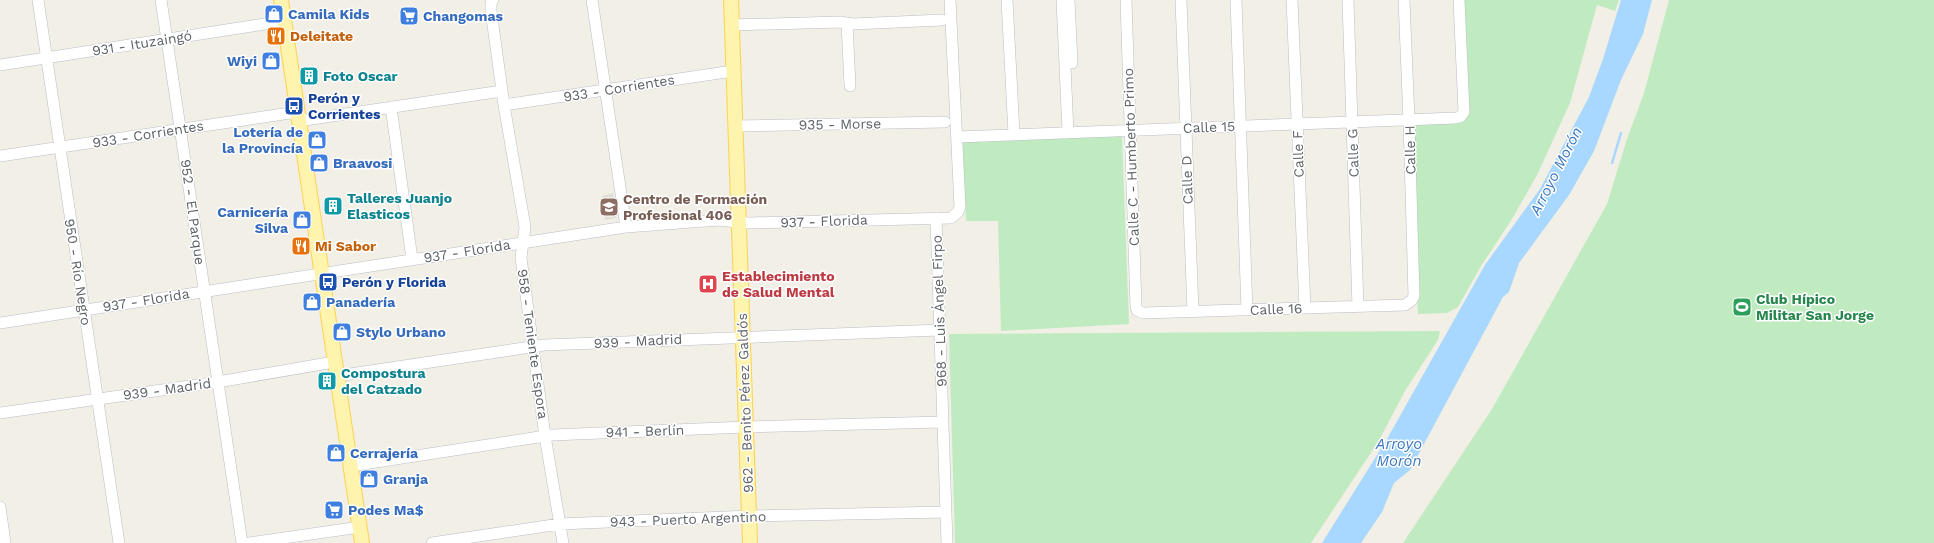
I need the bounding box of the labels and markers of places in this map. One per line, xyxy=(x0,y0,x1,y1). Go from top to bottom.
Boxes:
shop icon: Camila Kids xyxy=(263,3,285,25)
supermarket icon: Changomas xyxy=(398,5,420,27)
place label: Camila Kids xyxy=(288,6,370,22)
place label: Changomas xyxy=(423,8,504,24)
restaurant icon: Deleitate xyxy=(265,25,287,47)
place label: Deleitate xyxy=(290,28,353,44)
shop icon: Wiyi xyxy=(260,50,282,72)
place label: Wiyi xyxy=(227,53,257,69)
building icon: Foto Oscar xyxy=(298,65,320,87)
place label: Foto Oscar xyxy=(323,68,398,84)
place label: Perón y Corrientes xyxy=(308,90,381,122)
bus stop icon: Perón y Corrientes xyxy=(283,95,305,117)
place label: Lotería de la Provincía xyxy=(222,124,304,156)
shop icon: Lotería de la Provincía xyxy=(306,129,328,151)
shop icon: Braavosi xyxy=(308,152,330,174)
place label: Braavosi xyxy=(333,155,392,171)
place label: Talleres Juanjo Elasticos xyxy=(347,190,452,222)
place label: Centro de Formación Profesional 406 xyxy=(623,191,767,223)
building icon: Talleres Juanjo Elasticos xyxy=(322,195,344,217)
school or university icon: Centro de Formación Profesional 406 xyxy=(598,196,620,218)
place label: Carnicería Silva xyxy=(217,204,289,236)
shop icon: Carnicería Silva xyxy=(291,209,313,231)
restaurant icon: Mi Sabor xyxy=(290,235,312,257)
place label: Mi Sabor xyxy=(315,238,376,254)
place label: Establecimiento de Salud Mental xyxy=(722,268,835,300)
bus stop icon: Perón y Florida xyxy=(317,271,339,293)
hospital icon: Establecimiento de Salud Mental xyxy=(697,273,719,295)
place label: Perón y Florida xyxy=(342,274,447,290)
shop icon: Panadería xyxy=(301,291,323,313)
place label: Club Hípico Militar San Jorge xyxy=(1756,291,1874,323)
place label: Panadería xyxy=(326,294,396,310)
sports icon: Club Hípico Militar San Jorge xyxy=(1731,296,1753,318)
shop icon: Stylo Urbano xyxy=(331,321,353,343)
place label: Stylo Urbano xyxy=(356,324,446,340)
place label: Compostura del Catzado xyxy=(341,365,426,397)
building icon: Compostura del Catzado xyxy=(316,370,338,392)
shop icon: Cerrajería xyxy=(325,442,347,464)
place label: Cerrajería xyxy=(350,445,419,461)
shop icon: Granja xyxy=(358,468,380,490)
place label: Granja xyxy=(383,471,429,487)
supermarket icon: Podes Ma$ xyxy=(323,499,345,521)
place label: Podes Ma$ xyxy=(348,502,424,518)

